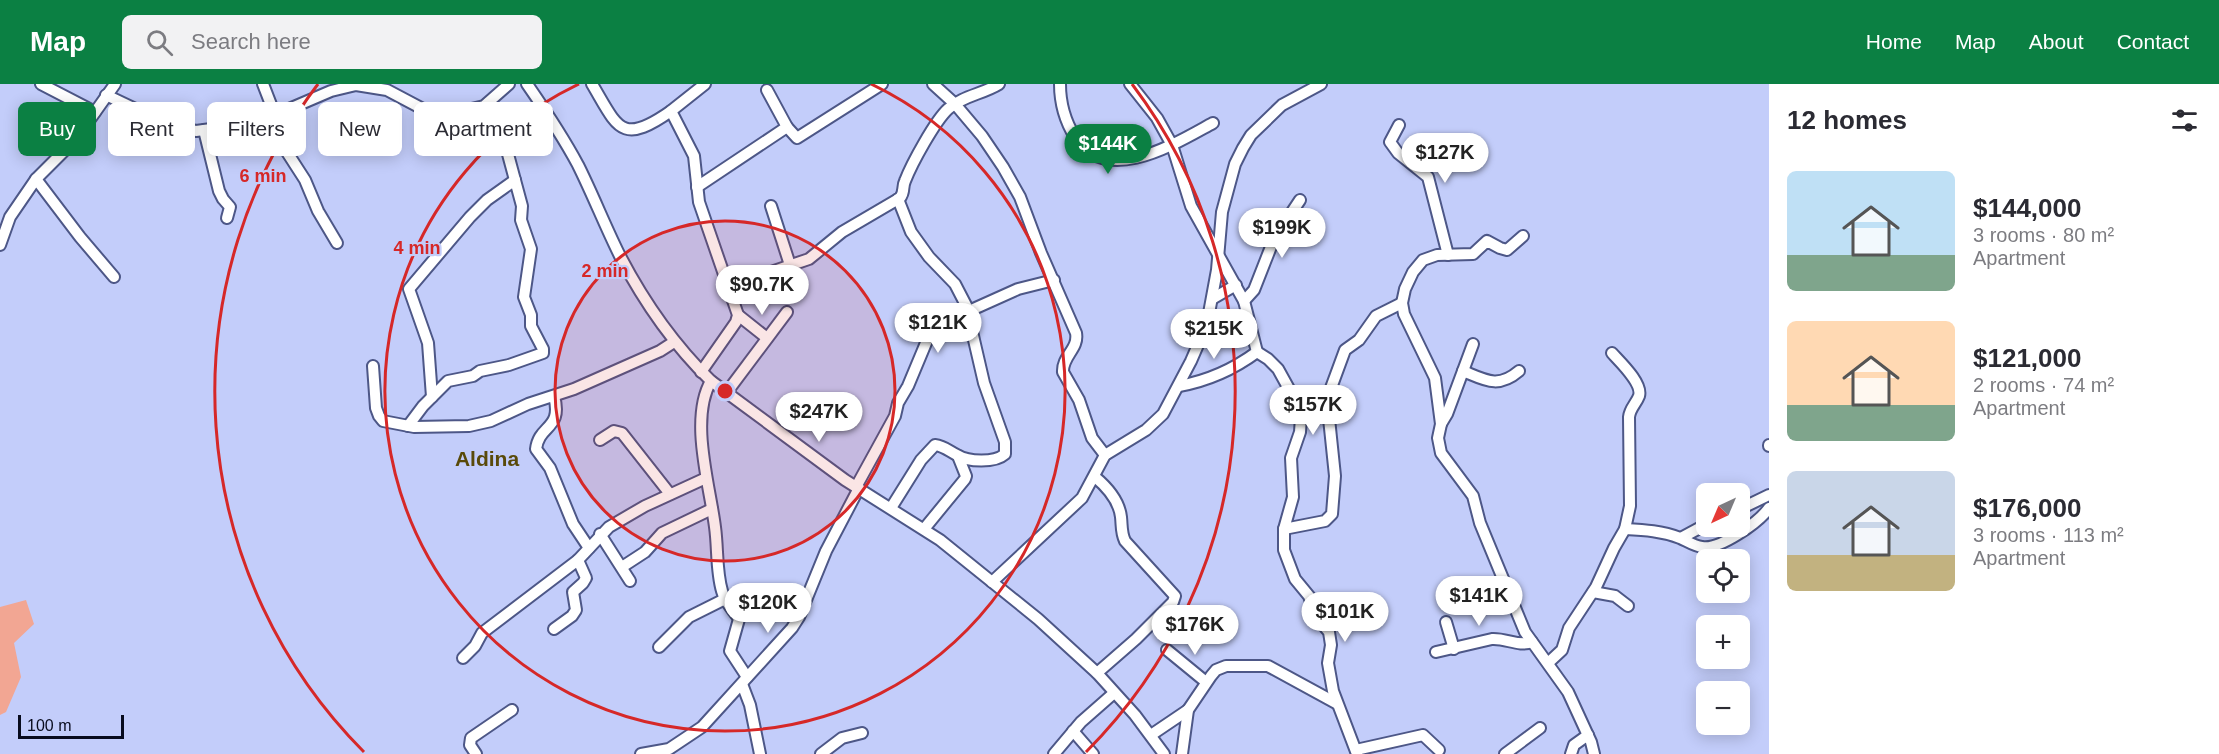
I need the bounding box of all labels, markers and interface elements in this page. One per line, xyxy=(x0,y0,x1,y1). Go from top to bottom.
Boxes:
search box xyxy=(122,15,542,69)
text: Map xyxy=(30,26,86,57)
icon: search xyxy=(143,26,176,59)
text: Search here xyxy=(191,29,311,54)
text: Home xyxy=(1866,30,1922,53)
text: Map xyxy=(1955,30,1996,53)
text: About xyxy=(2029,30,2084,53)
text: Contact xyxy=(2117,30,2189,53)
chip: Buy xyxy=(18,102,96,156)
chip: Rent xyxy=(108,102,195,156)
chip: Filters xyxy=(207,102,306,156)
chip: New xyxy=(318,102,402,156)
chip: Apartment xyxy=(414,102,553,156)
icon: filters xyxy=(2168,104,2201,137)
text: 12 homes xyxy=(1787,105,1907,135)
pin: $144K xyxy=(1066,124,1150,175)
text: $144K xyxy=(1079,132,1137,154)
pin: $127K xyxy=(1403,133,1487,184)
text: $127K xyxy=(1416,141,1474,163)
text: 6 min xyxy=(239,166,287,186)
text: $144,000 xyxy=(1973,193,2081,223)
icon: home xyxy=(1835,195,1907,267)
pin: $199K xyxy=(1240,208,1324,259)
text: $199K xyxy=(1253,216,1311,238)
text: 3 rooms · 80 m² xyxy=(1973,224,2114,246)
text: 4 min xyxy=(393,238,441,258)
text: Apartment xyxy=(1973,247,2065,269)
text: 2 min xyxy=(581,261,629,281)
pin: $90.7K xyxy=(713,265,811,316)
text: $90.7K xyxy=(730,273,794,295)
pin: $121K xyxy=(896,303,980,354)
pin: $215K xyxy=(1172,309,1256,360)
text: $121K xyxy=(909,311,967,333)
text: $215K xyxy=(1185,317,1243,339)
text: $121,000 xyxy=(1973,343,2081,373)
icon: home xyxy=(1835,345,1907,417)
text: 2 rooms · 74 m² xyxy=(1973,374,2114,396)
centre of rings xyxy=(715,381,735,401)
pin: $157K xyxy=(1271,385,1355,436)
pin: $247K xyxy=(777,392,861,443)
text: $157K xyxy=(1284,393,1342,415)
text: Apartment xyxy=(1973,397,2065,419)
text: $247K xyxy=(790,400,848,422)
district label: Aldina xyxy=(455,447,519,470)
north arrow xyxy=(1696,483,1750,537)
map controls xyxy=(1696,483,1750,735)
text: $176,000 xyxy=(1973,493,2081,523)
icon: home xyxy=(1835,495,1907,567)
text: 3 rooms · 113 m² xyxy=(1973,524,2124,546)
text: Apartment xyxy=(1973,547,2065,569)
button: locate xyxy=(1696,549,1750,603)
pin: $141K xyxy=(1437,576,1521,627)
pin: $120K xyxy=(726,583,810,634)
text: $141K xyxy=(1450,584,1508,606)
text: $120K xyxy=(739,591,797,613)
pin: $101K xyxy=(1303,592,1387,643)
text: $101K xyxy=(1316,600,1374,622)
pin: $176K xyxy=(1153,605,1237,656)
text: $176K xyxy=(1166,613,1224,635)
button: + xyxy=(1696,615,1750,669)
button: − xyxy=(1696,681,1750,735)
scale bar xyxy=(18,712,124,740)
text: 100 m xyxy=(27,717,71,734)

